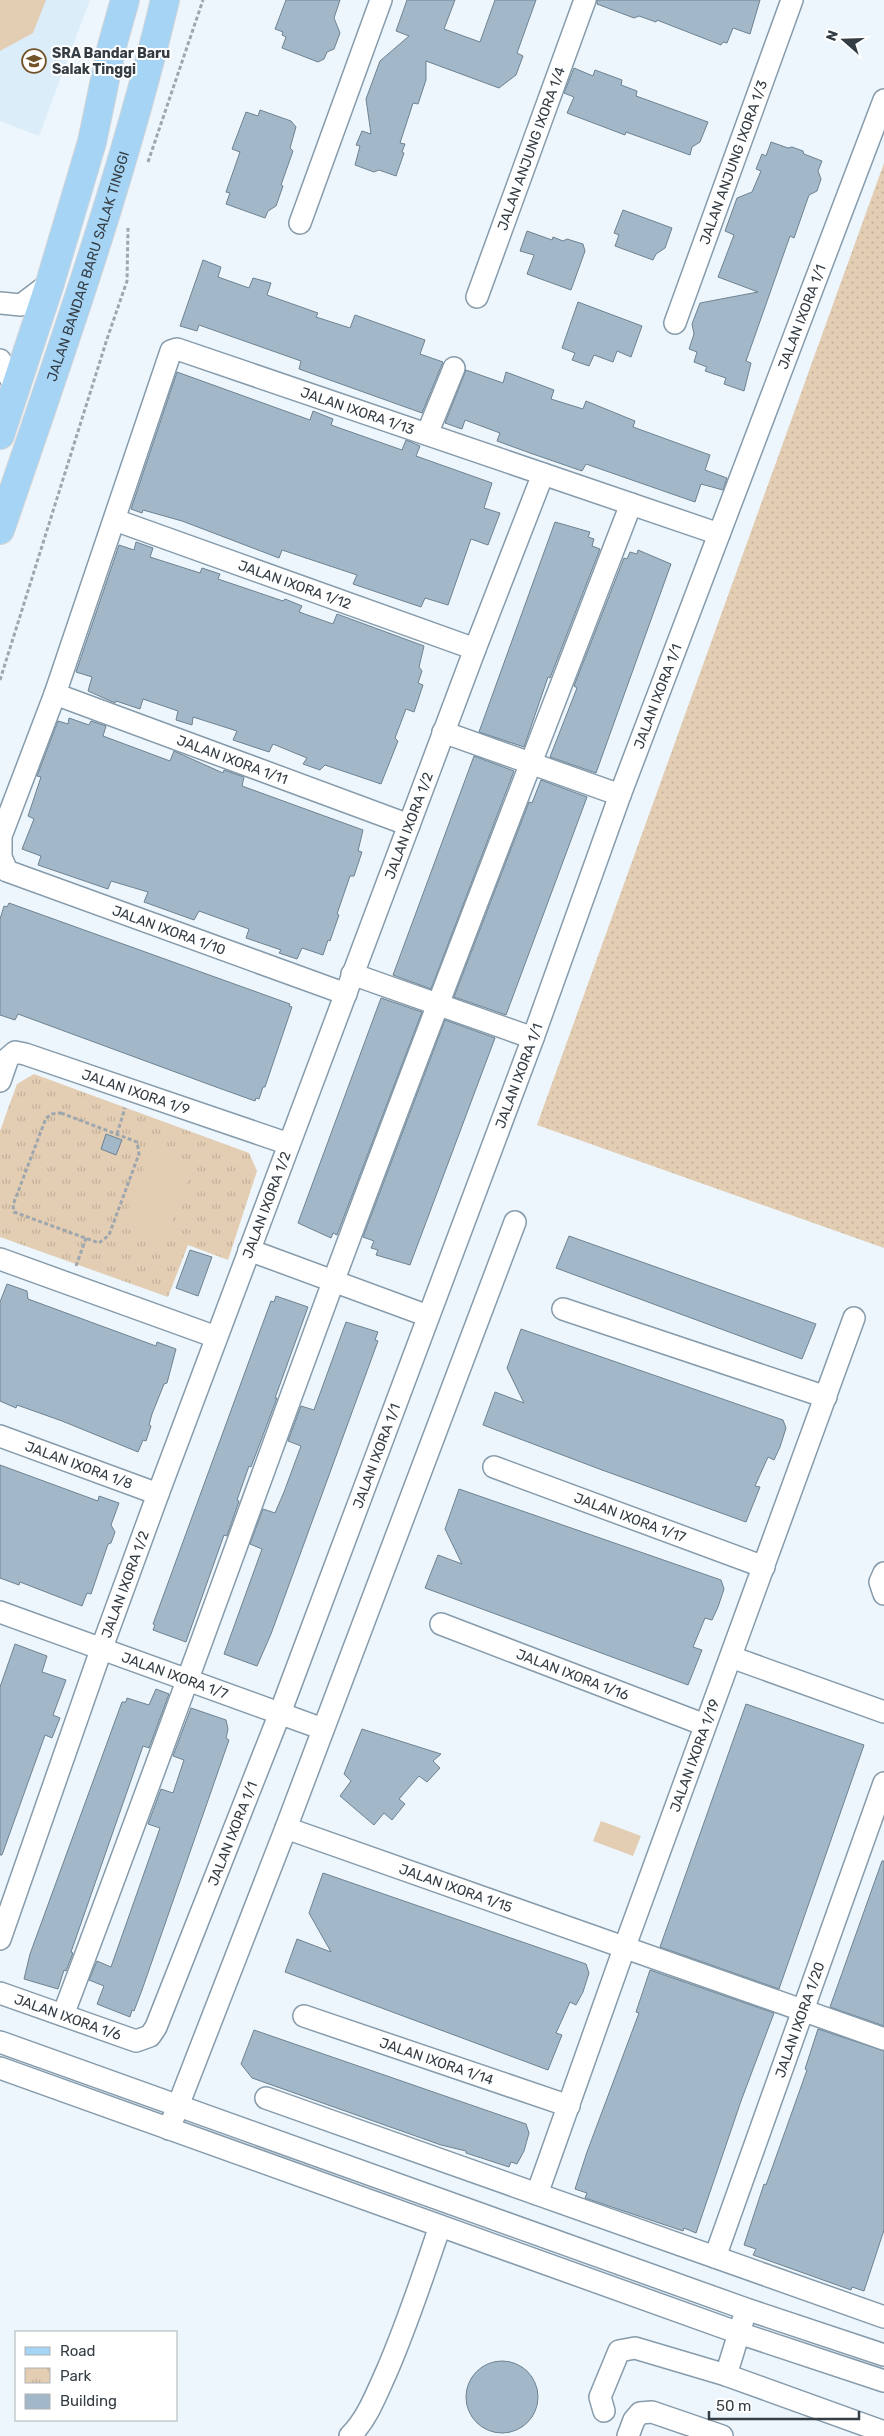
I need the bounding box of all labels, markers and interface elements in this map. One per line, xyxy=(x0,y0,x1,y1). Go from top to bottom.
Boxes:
north arrow xyxy=(819,15,869,65)
text: N xyxy=(823,28,842,43)
place label: SRA Bandar Baru Salak Tinggi xyxy=(52,45,170,78)
school or university icon: SRA Bandar Baru Salak Tinggi xyxy=(21,48,47,74)
street label: JALAN ANJUNG IXORA 1/4 xyxy=(494,64,569,233)
street label: JALAN ANJUNG IXORA 1/3 xyxy=(696,78,771,247)
street label: JALAN BANDAR BARU SALAK TINGGI xyxy=(44,149,133,384)
street label: JALAN IXORA 1/1 xyxy=(775,262,830,372)
street label: JALAN IXORA 1/13 xyxy=(298,384,417,438)
street label: JALAN IXORA 1/12 xyxy=(236,557,353,613)
street label: JALAN IXORA 1/1 xyxy=(630,642,686,751)
street label: JALAN IXORA 1/11 xyxy=(174,732,290,788)
street label: JALAN IXORA 1/2 xyxy=(381,770,437,882)
street label: JALAN IXORA 1/10 xyxy=(110,902,228,959)
street label: JALAN IXORA 1/1 xyxy=(492,1021,547,1131)
street label: JALAN IXORA 1/9 xyxy=(80,1066,192,1119)
street label: JALAN IXORA 1/2 xyxy=(239,1149,295,1261)
street label: JALAN IXORA 1/1 xyxy=(349,1401,404,1511)
street label: JALAN IXORA 1/8 xyxy=(23,1438,135,1493)
street label: JALAN IXORA 1/17 xyxy=(572,1489,688,1546)
street label: JALAN IXORA 1/2 xyxy=(98,1529,153,1640)
street label: JALAN IXORA 1/16 xyxy=(514,1646,631,1704)
street label: JALAN IXORA 1/7 xyxy=(119,1649,230,1703)
street label: JALAN IXORA 1/19 xyxy=(667,1697,723,1814)
street label: JALAN IXORA 1/1 xyxy=(205,1779,261,1888)
street label: JALAN IXORA 1/15 xyxy=(397,1861,515,1916)
street label: JALAN IXORA 1/20 xyxy=(772,1960,829,2080)
street label: JALAN IXORA 1/6 xyxy=(12,1991,124,2044)
street label: JALAN IXORA 1/14 xyxy=(377,2034,496,2089)
legend xyxy=(15,2331,178,2421)
text: Road xyxy=(60,2342,96,2360)
text: Park xyxy=(60,2367,91,2385)
scale bar xyxy=(709,2388,859,2420)
text: Building xyxy=(60,2392,117,2410)
text: 50 m xyxy=(716,2397,751,2415)

